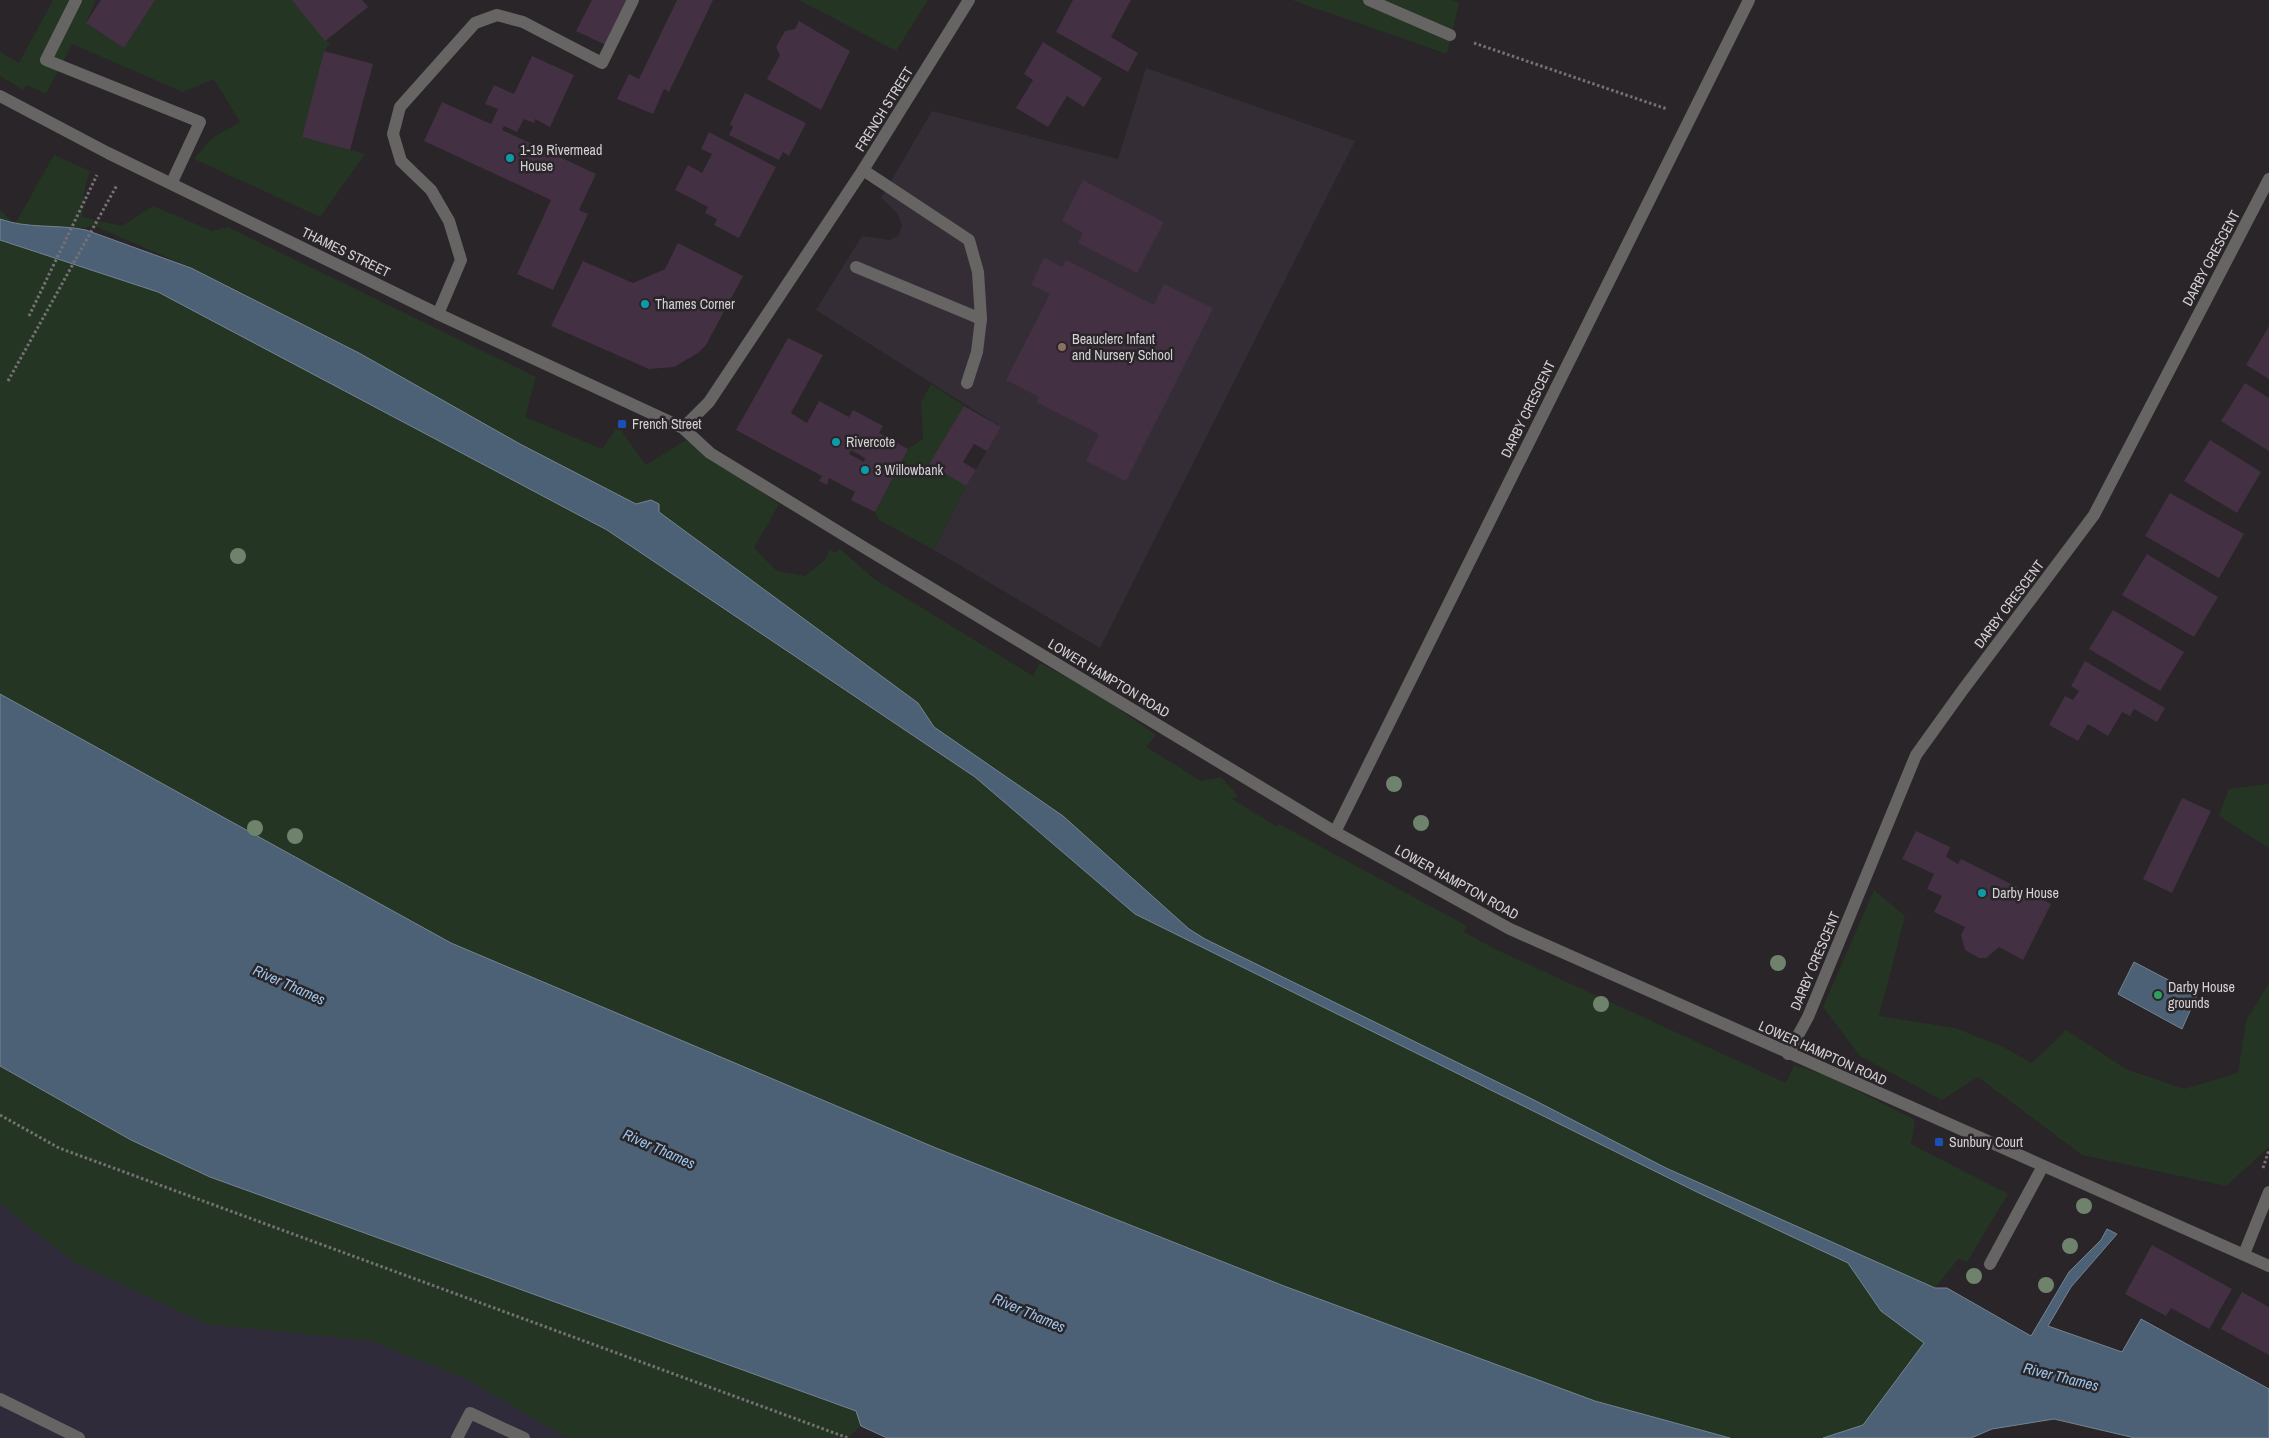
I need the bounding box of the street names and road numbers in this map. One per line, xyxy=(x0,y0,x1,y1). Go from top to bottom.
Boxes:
street label: FRENCH STREET xyxy=(851,63,917,155)
street label: DARBY CRESCENT xyxy=(2178,207,2244,309)
street label: THAMES STREET xyxy=(299,223,393,281)
street label: DARBY CRESCENT xyxy=(1497,358,1559,460)
street label: DARBY CRESCENT xyxy=(1970,556,2048,652)
street label: LOWER HAMPTON ROAD xyxy=(1045,635,1173,721)
street label: LOWER HAMPTON ROAD xyxy=(1392,840,1522,924)
street label: DARBY CRESCENT xyxy=(1786,909,1844,1013)
street label: LOWER HAMPTON ROAD xyxy=(1756,1017,1890,1089)

